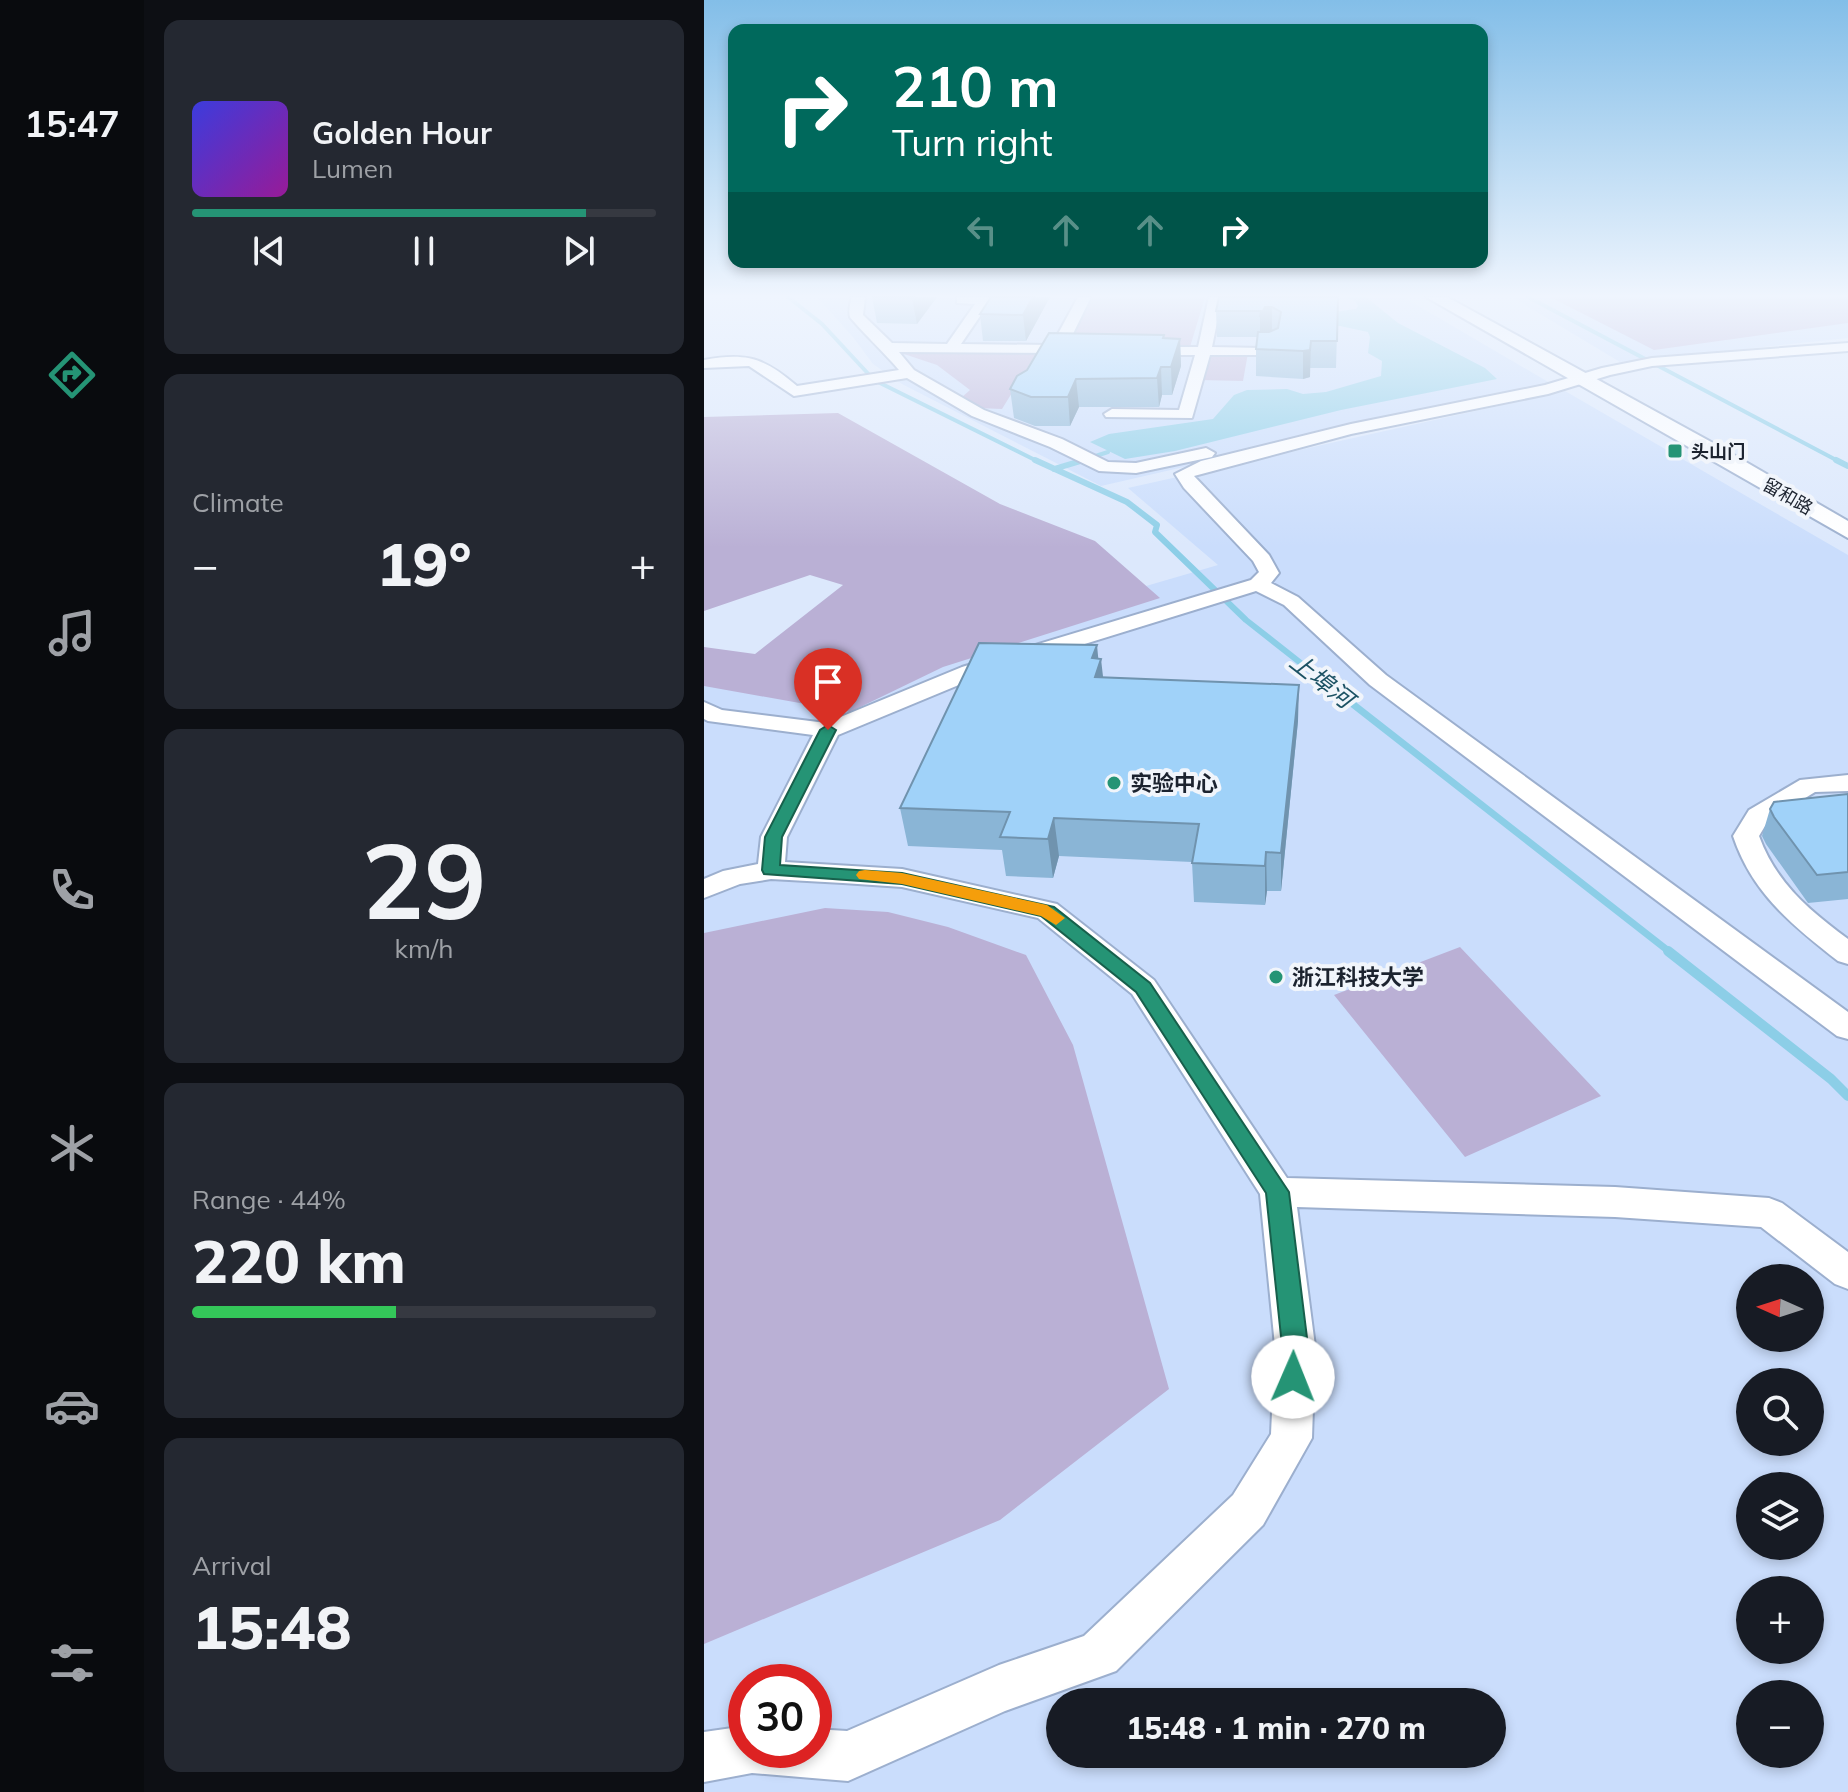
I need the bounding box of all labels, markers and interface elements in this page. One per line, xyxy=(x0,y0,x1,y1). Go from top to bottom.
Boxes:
text: 210 m xyxy=(892,51,1059,121)
icon: right xyxy=(760,56,864,160)
text: 15:47 xyxy=(24,101,120,146)
text: Golden Hour xyxy=(312,114,492,152)
text: Turn right xyxy=(892,120,1053,165)
text: Lumen xyxy=(312,152,393,185)
icon: left xyxy=(960,208,1004,252)
icon: ahead xyxy=(1044,208,1088,252)
icon: ahead xyxy=(1128,208,1172,252)
icon: right xyxy=(1212,208,1256,252)
icon: previous xyxy=(247,229,291,273)
icon: pause xyxy=(402,229,446,273)
icon: next xyxy=(557,229,601,273)
icon: directions xyxy=(44,347,100,403)
place label: 头山门 xyxy=(1691,440,1745,463)
marker: 头山门 xyxy=(1666,442,1684,460)
street label: 留和路 xyxy=(1759,473,1817,519)
text: Climate xyxy=(192,486,284,519)
text: 19° xyxy=(376,526,472,601)
text: − xyxy=(192,537,218,592)
text: + xyxy=(630,537,656,592)
icon: music xyxy=(44,605,100,661)
water label: 上埠河 xyxy=(1284,646,1363,716)
pin xyxy=(794,648,862,730)
icon: arrive xyxy=(806,660,850,704)
place label: 实验中心 xyxy=(1130,769,1218,797)
marker: 实验中心 xyxy=(1105,774,1123,792)
text: 29 xyxy=(362,814,486,945)
icon: phone xyxy=(44,862,100,918)
text: km/h xyxy=(395,932,453,965)
place label: 浙江科技大学 xyxy=(1292,963,1424,991)
marker: 浙江科技大学 xyxy=(1267,968,1285,986)
icon: climate xyxy=(44,1120,100,1176)
text: Range · 44% xyxy=(192,1183,346,1216)
text: 220 km xyxy=(192,1223,406,1298)
north arrow xyxy=(1736,1264,1824,1352)
map controls xyxy=(1736,1264,1824,1768)
position arrow xyxy=(1251,1335,1335,1419)
button: search xyxy=(1736,1368,1824,1456)
icon: car xyxy=(44,1378,100,1434)
button: layers xyxy=(1736,1472,1824,1560)
text: Arrival xyxy=(192,1549,272,1582)
button: + xyxy=(1736,1576,1824,1664)
text: 15:48 xyxy=(192,1589,352,1664)
icon: filters xyxy=(44,1635,100,1691)
speed limit sign: 30 xyxy=(728,1664,832,1768)
button: − xyxy=(1736,1680,1824,1768)
text: 15:48 · 1 min · 270 m xyxy=(1126,1709,1426,1747)

